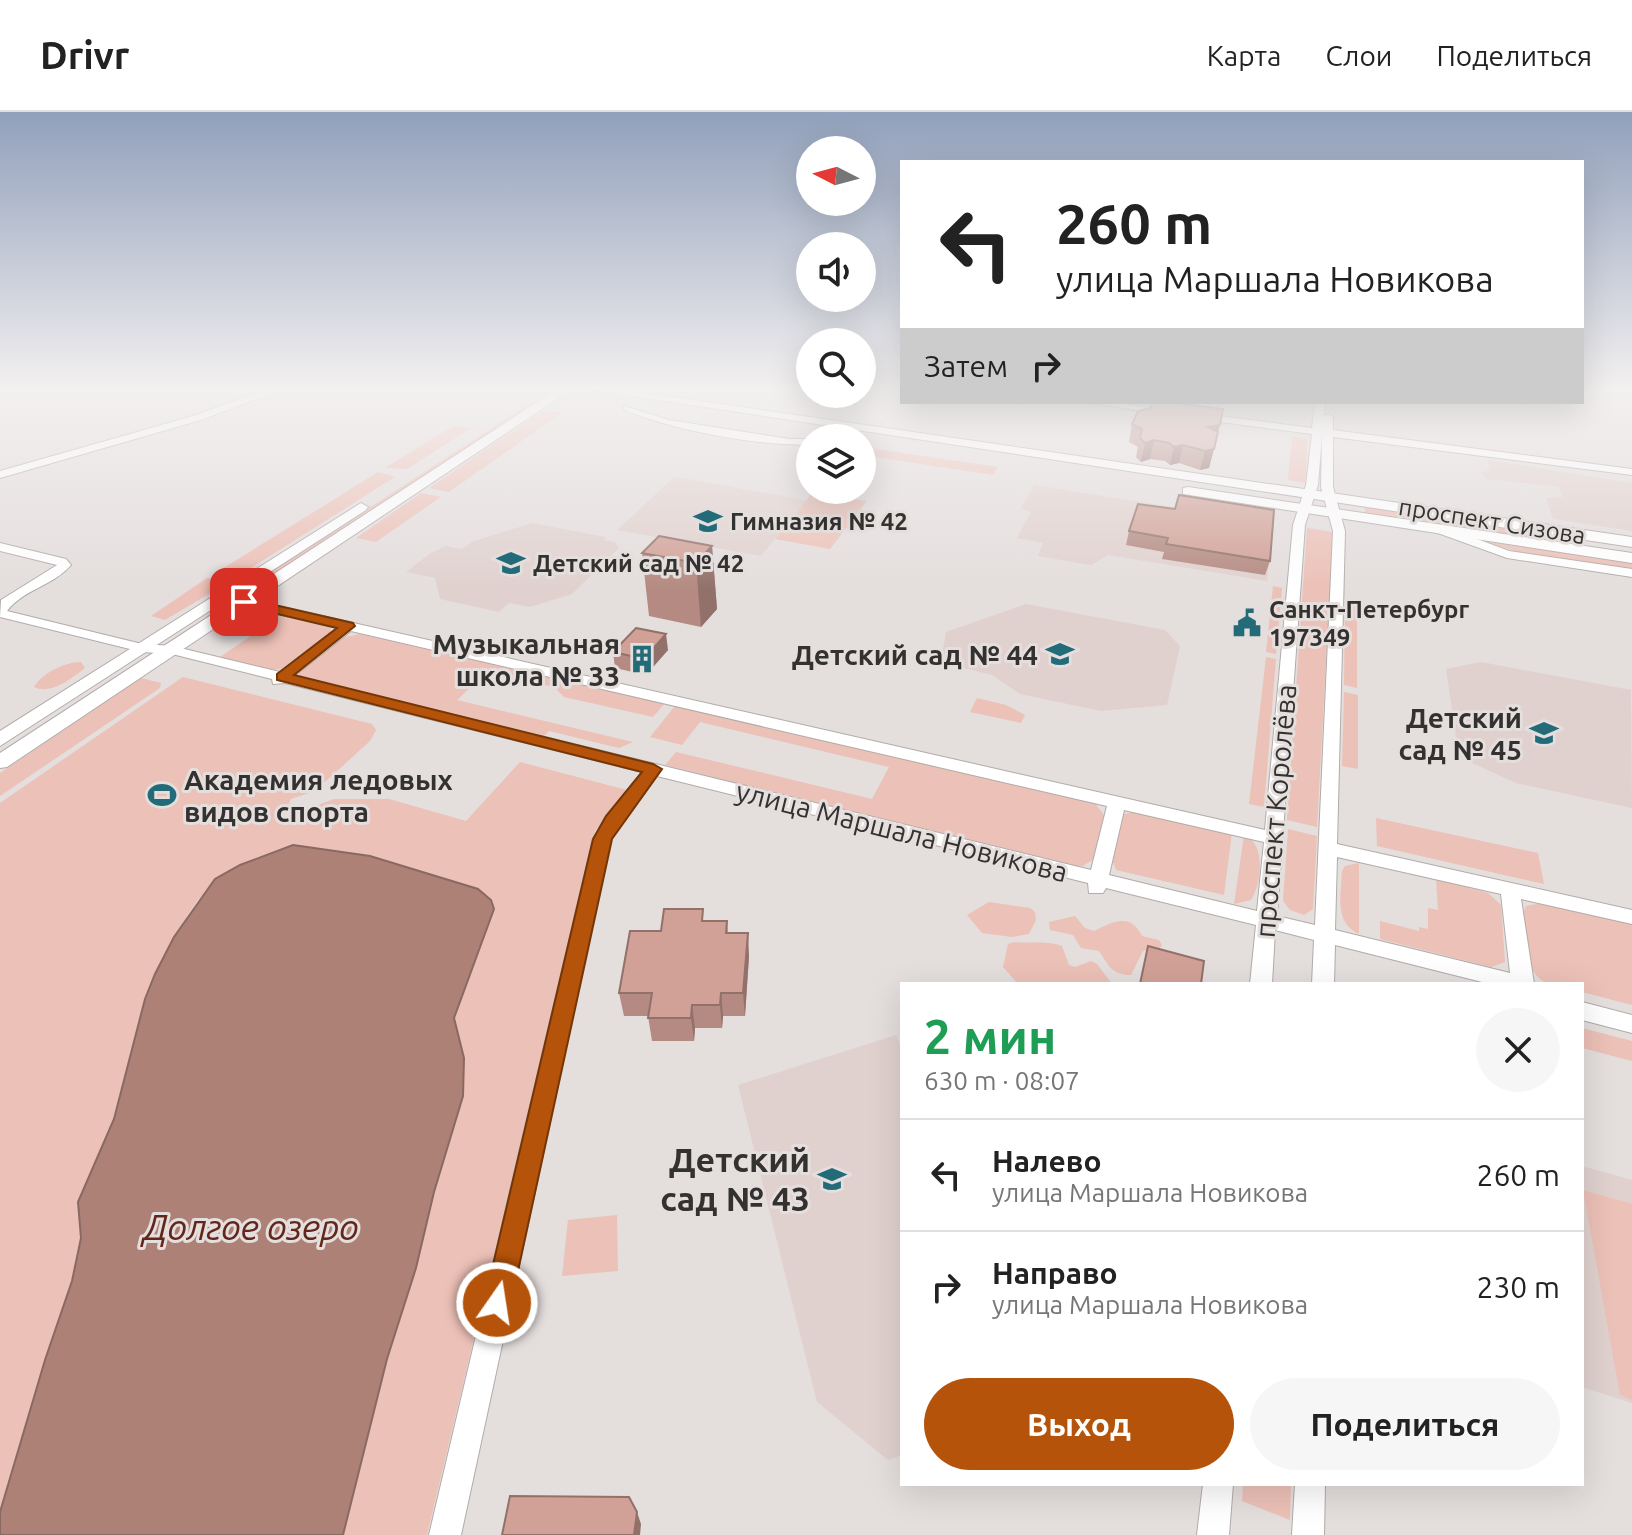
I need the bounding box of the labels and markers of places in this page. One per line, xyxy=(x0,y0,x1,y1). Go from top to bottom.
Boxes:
school or university icon: Гимназия № 42 xyxy=(693,506,723,536)
place label: Гимназия № 42 xyxy=(730,508,908,535)
school or university icon: Детский сад № 42 xyxy=(496,548,526,578)
place label: Детский сад № 42 xyxy=(533,550,744,577)
pin xyxy=(210,568,278,636)
place label: Санкт-Петербург 197349 xyxy=(1269,596,1469,651)
public building icon: Санкт-Петербург 197349 xyxy=(1232,608,1262,638)
place label: Музыкальная школа № 33 xyxy=(433,628,620,691)
place label: Детский сад № 44 xyxy=(792,639,1038,670)
school or university icon: Детский сад № 44 xyxy=(1045,639,1075,669)
building icon: Музыкальная школа № 33 xyxy=(627,644,657,674)
place label: Детский сад № 45 xyxy=(1399,702,1522,765)
school or university icon: Детский сад № 45 xyxy=(1529,718,1559,748)
place label: Академия ледовых видов спорта xyxy=(184,764,453,827)
sports icon: Академия ледовых видов спорта xyxy=(147,780,177,810)
place label: Детский сад № 43 xyxy=(660,1140,810,1217)
school or university icon: Детский сад № 43 xyxy=(817,1164,847,1194)

